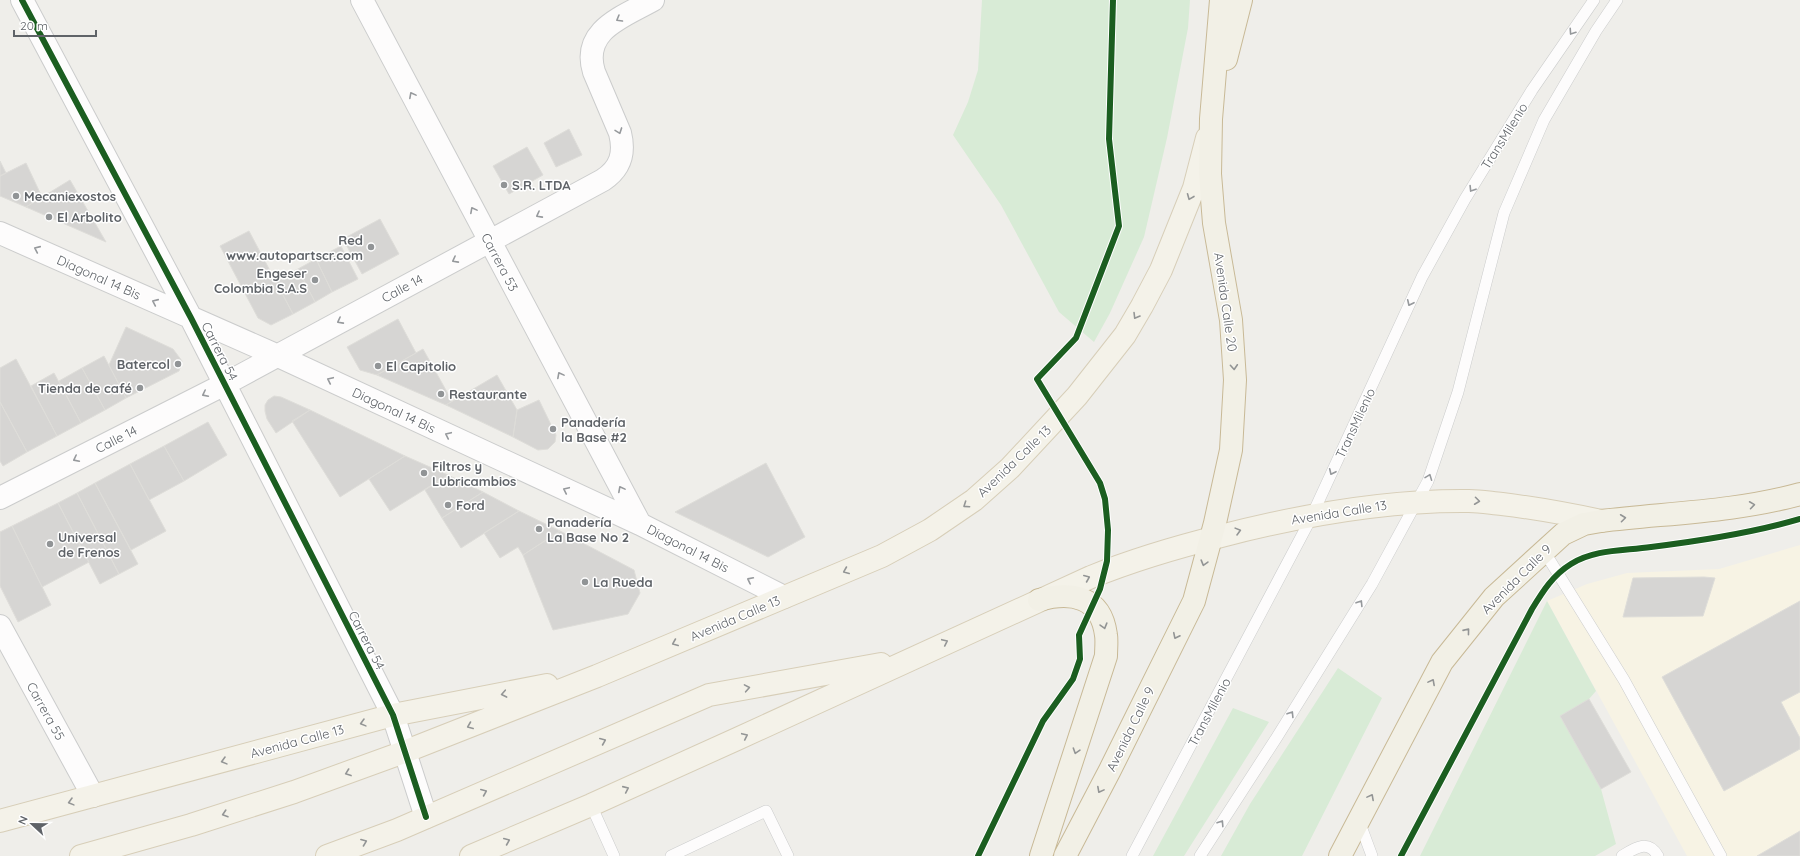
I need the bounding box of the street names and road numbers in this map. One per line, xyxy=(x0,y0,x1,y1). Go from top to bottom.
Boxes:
street label: TransMilenio xyxy=(1477,100,1531,172)
street label: Carrera 53 xyxy=(478,230,522,294)
street label: Diagonal 14 Bis xyxy=(55,251,143,303)
street label: Avenida Calle 20 xyxy=(1211,251,1241,353)
street label: Calle 14 xyxy=(379,270,426,306)
street label: Carrera 54 xyxy=(198,319,242,383)
street label: Diagonal 14 Bis xyxy=(350,384,438,436)
street label: TransMilenio xyxy=(1332,385,1378,461)
street label: Calle 14 xyxy=(93,422,140,456)
street label: Avenida Calle 13 xyxy=(974,422,1054,500)
street label: Avenida Calle 13 xyxy=(1290,497,1388,527)
street label: Diagonal 14 Bis xyxy=(644,520,732,576)
street label: Avenida Calle 9 xyxy=(1478,541,1554,617)
street label: Avenida Calle 13 xyxy=(687,592,783,644)
street label: Carrera 54 xyxy=(345,608,389,672)
street label: TransMilenio xyxy=(1184,675,1234,749)
street label: Carrera 55 xyxy=(24,679,68,743)
street label: Avenida Calle 9 xyxy=(1103,684,1157,774)
street label: Avenida Calle 13 xyxy=(248,721,346,761)

